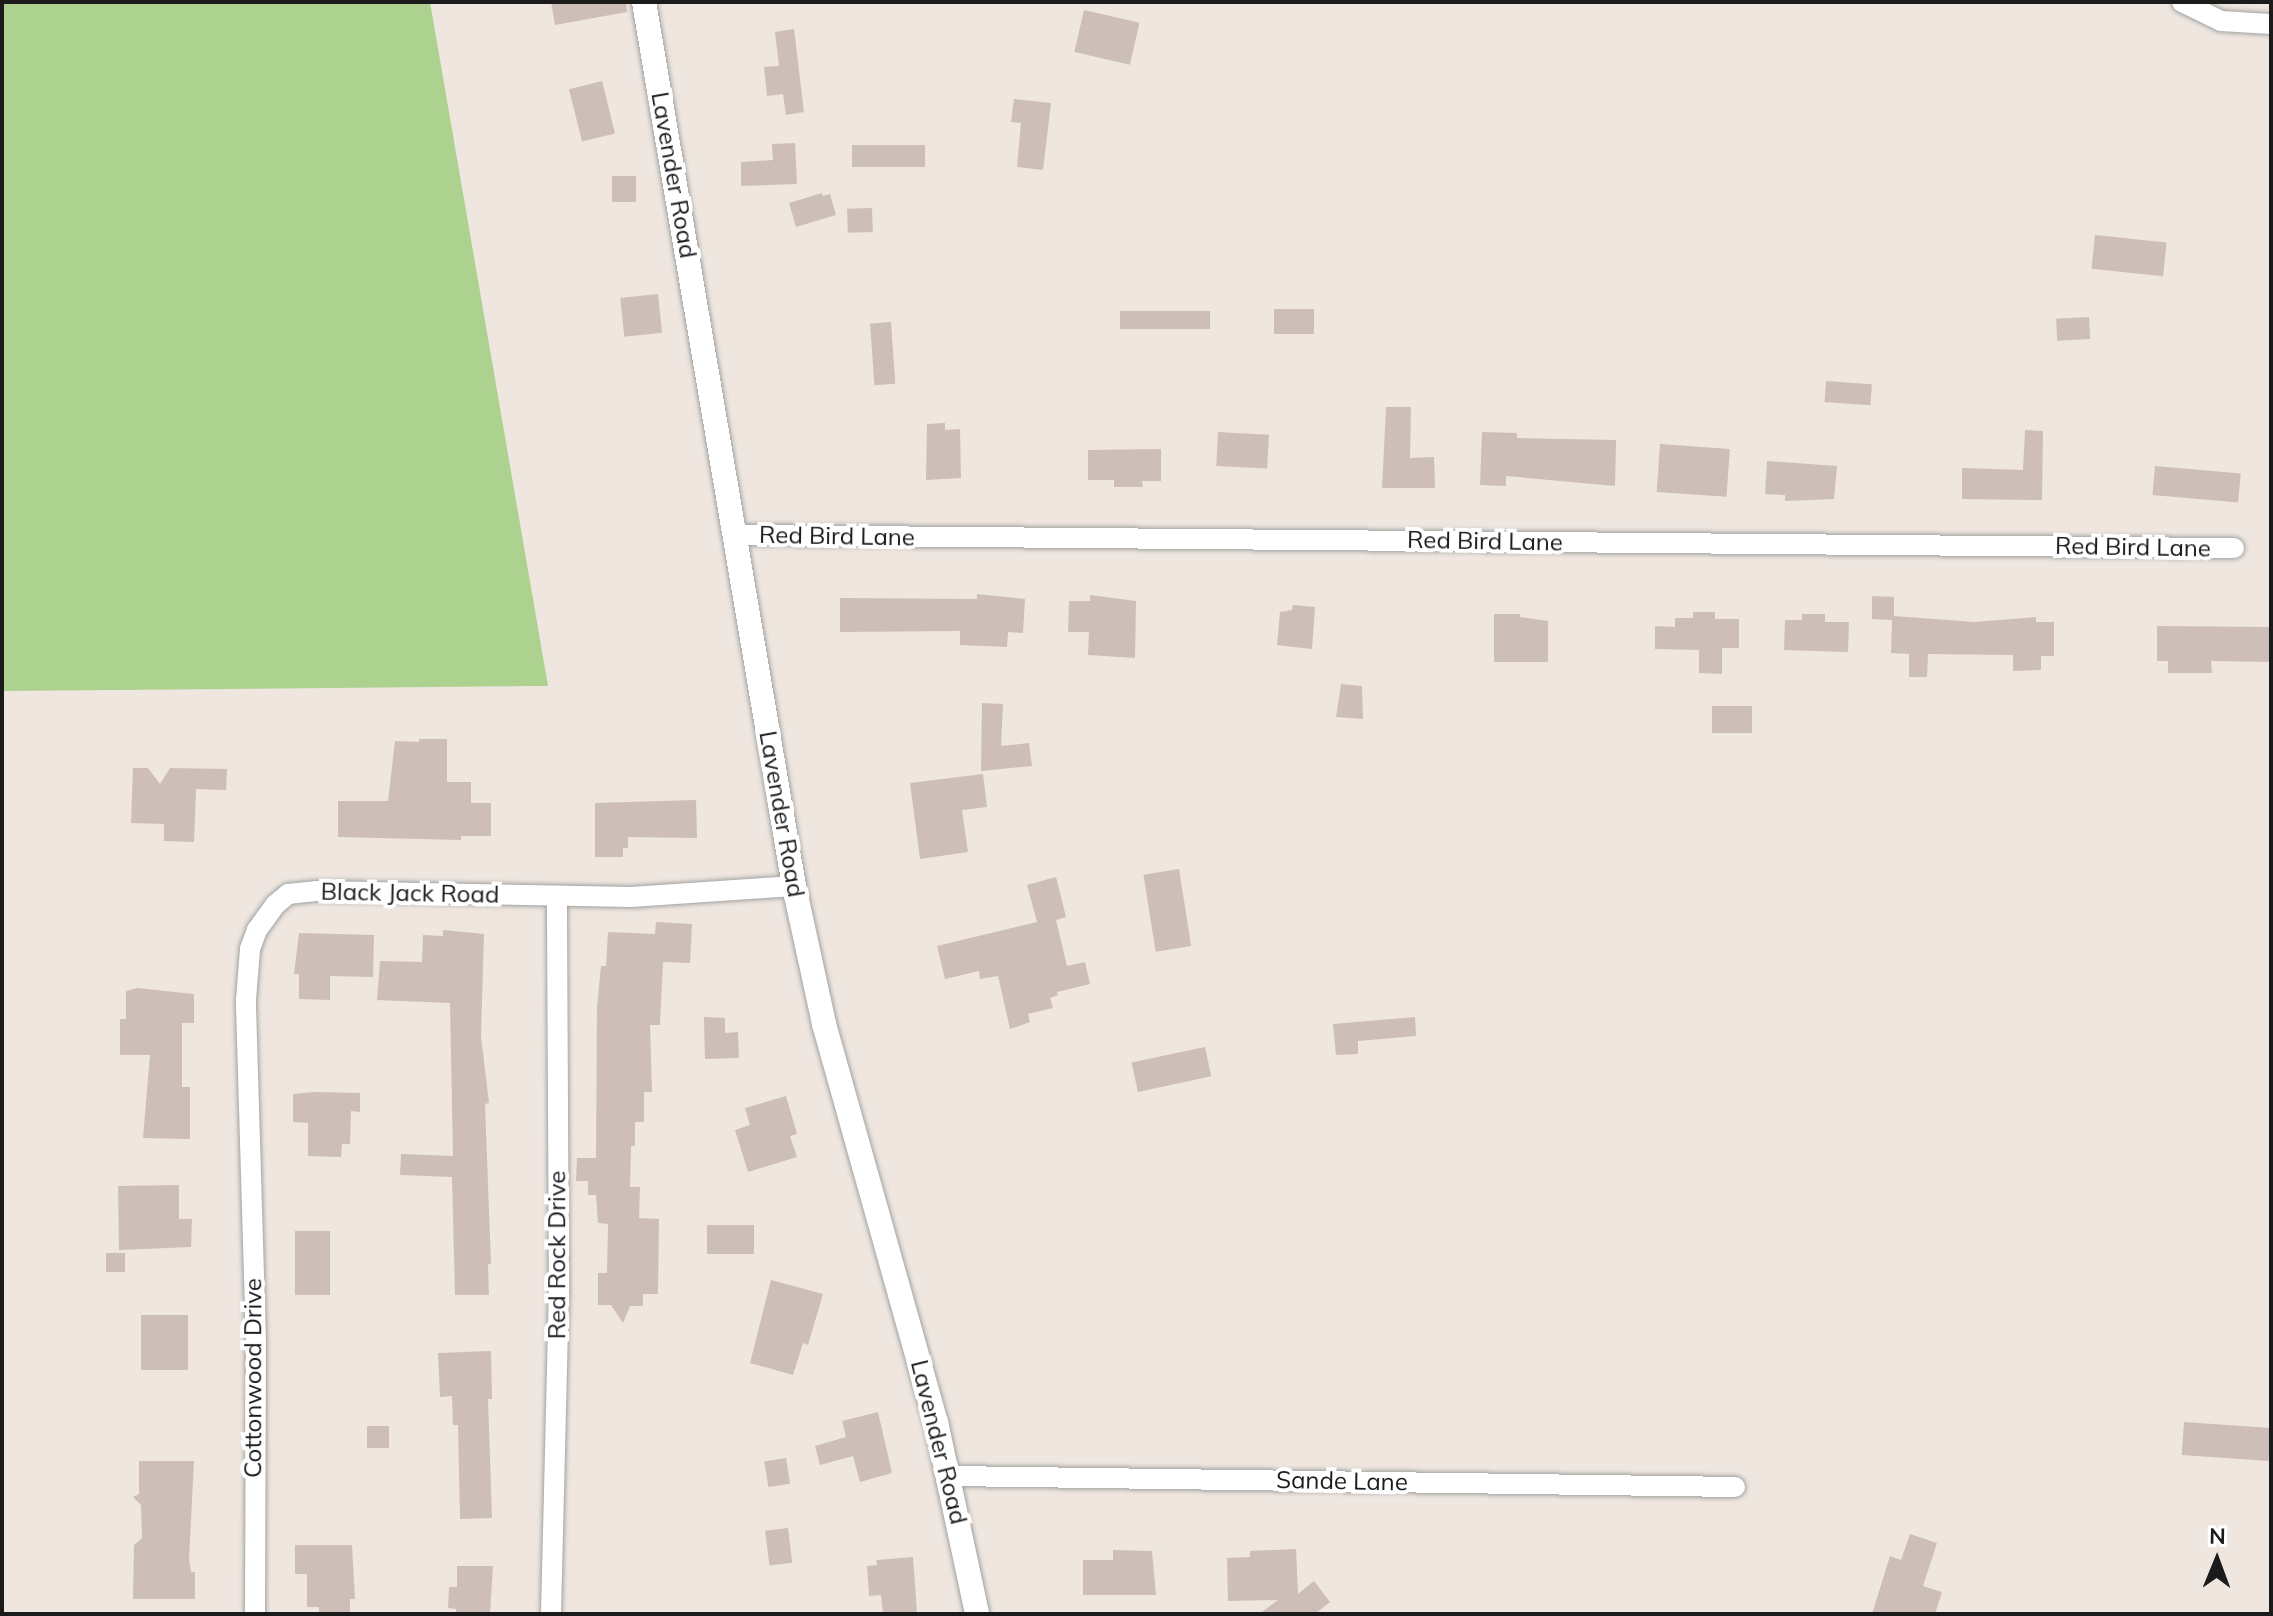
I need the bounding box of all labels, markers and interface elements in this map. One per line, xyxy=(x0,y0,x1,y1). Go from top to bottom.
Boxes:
street label: Lavender Road xyxy=(645,90,703,260)
street label: Red Bird Lane xyxy=(759,520,915,552)
street label: Red Bird Lane xyxy=(1407,525,1563,557)
street label: Red Bird Lane xyxy=(2055,531,2211,563)
street label: Lavender Road xyxy=(753,729,811,899)
street label: Black Jack Road xyxy=(320,877,500,909)
street label: Red Rock Drive xyxy=(543,1171,571,1339)
street label: Cottonwood Drive xyxy=(239,1278,267,1478)
street label: Lavender Road xyxy=(905,1357,973,1527)
street label: Sande Lane xyxy=(1276,1465,1408,1497)
north arrow xyxy=(2177,1520,2257,1600)
text: N xyxy=(2209,1522,2226,1550)

